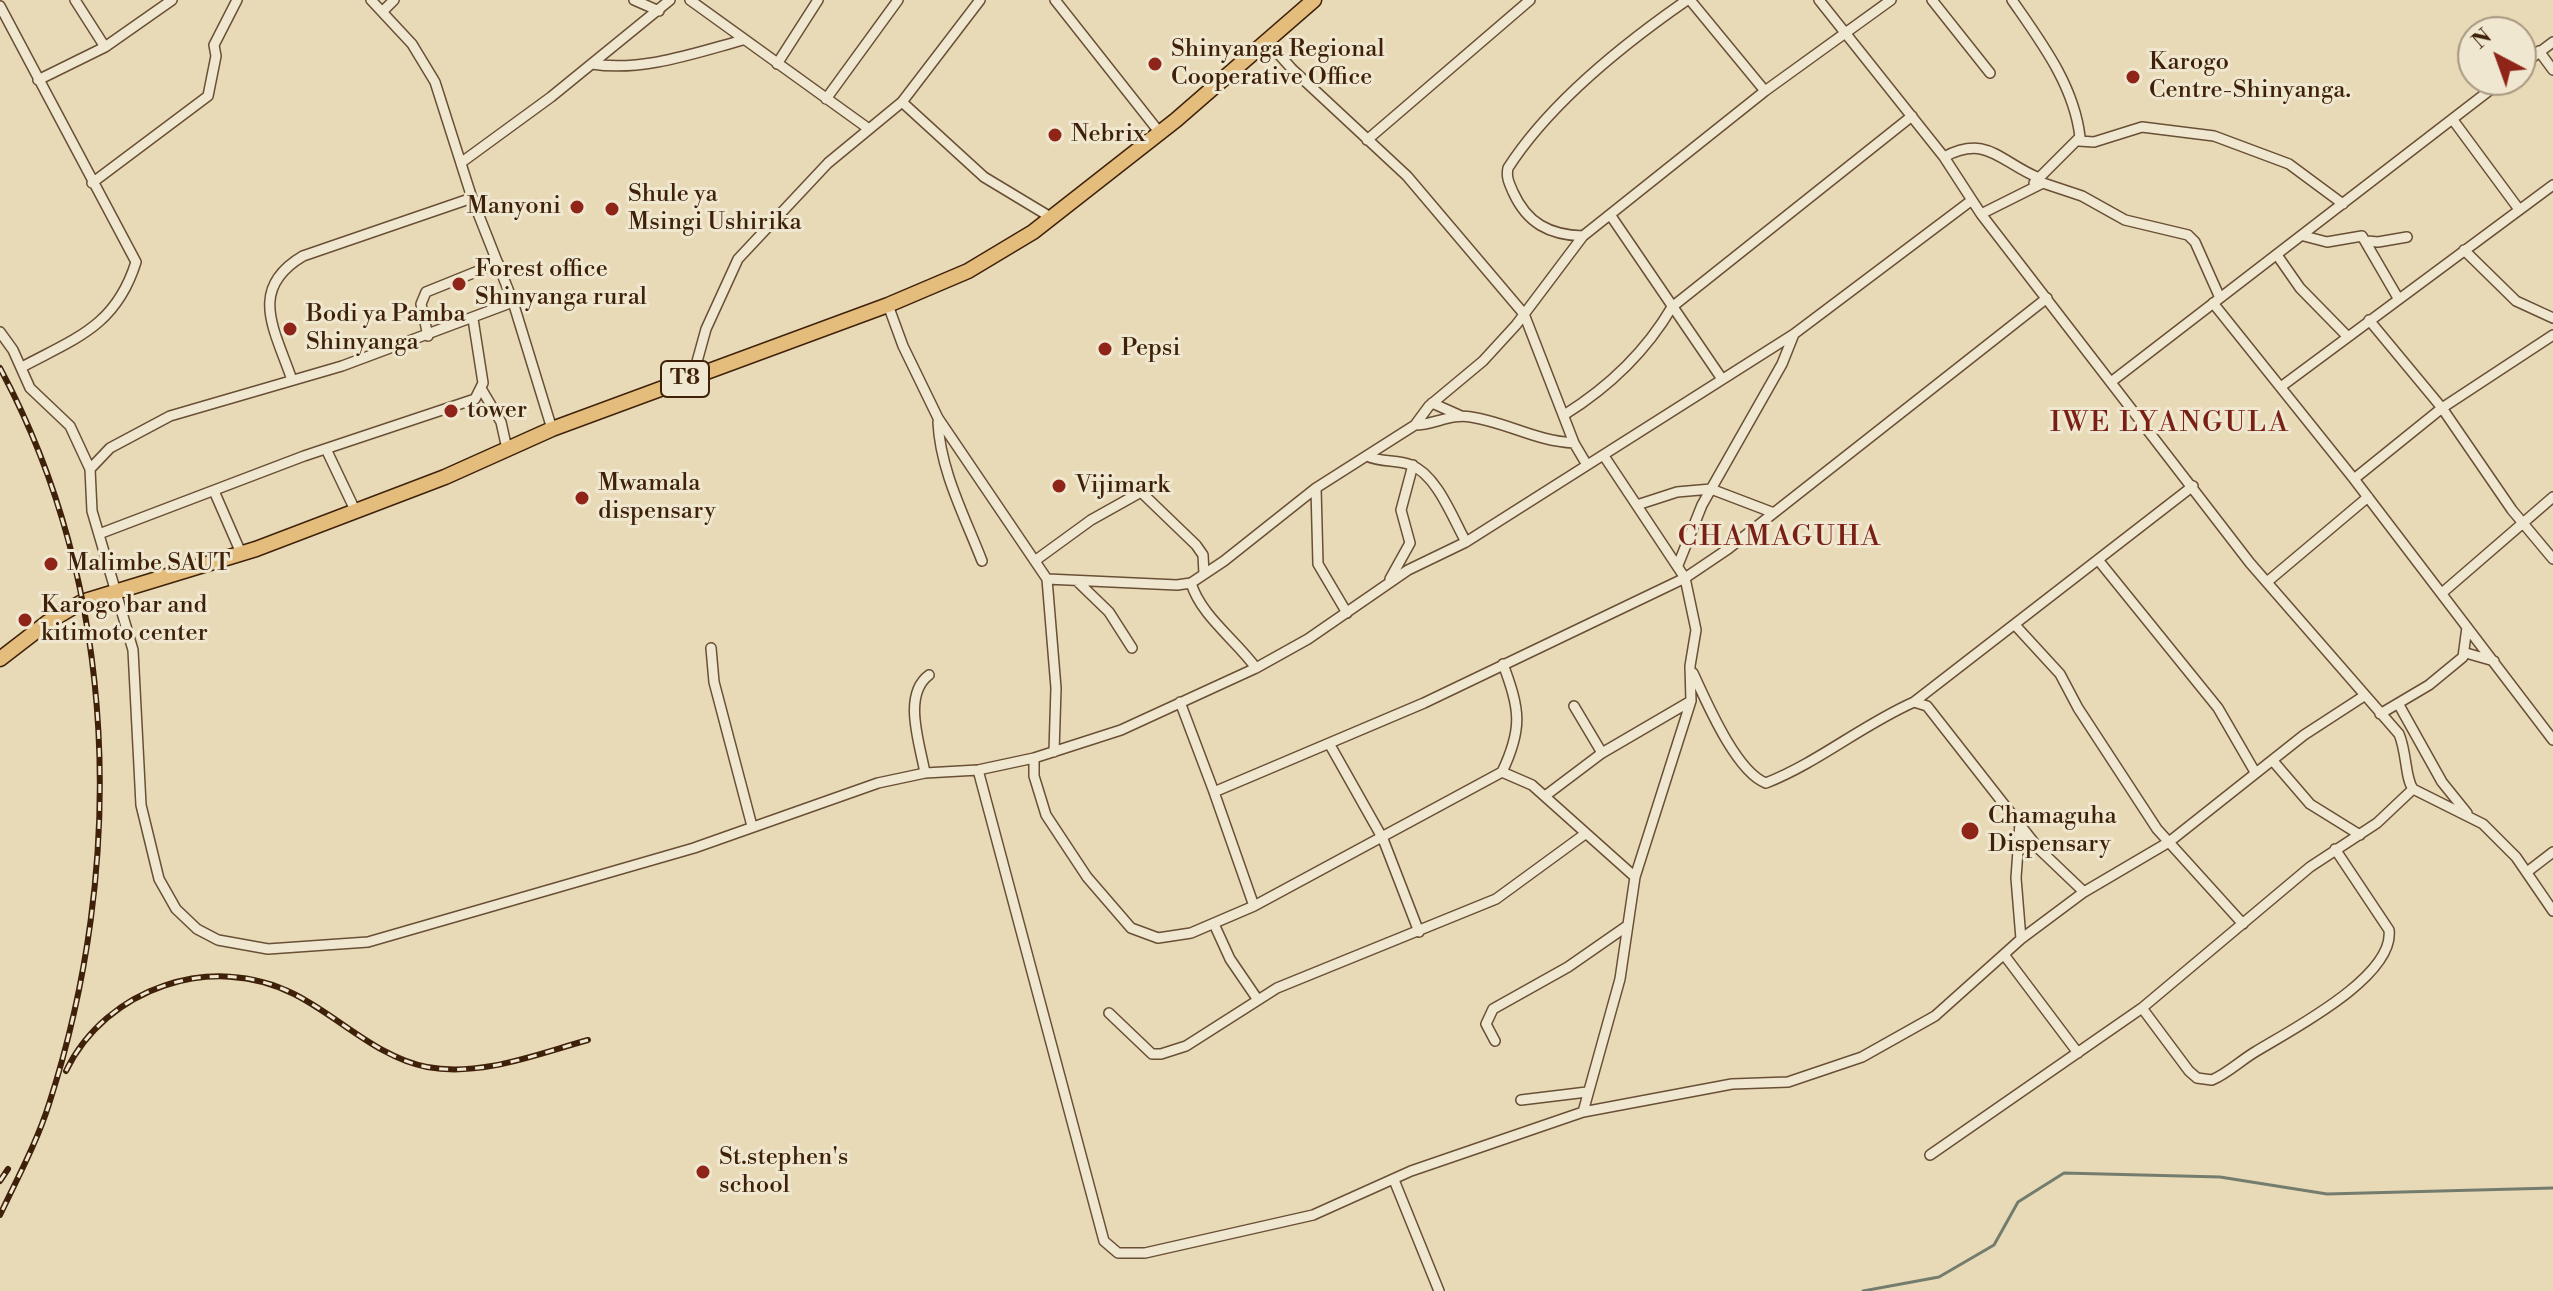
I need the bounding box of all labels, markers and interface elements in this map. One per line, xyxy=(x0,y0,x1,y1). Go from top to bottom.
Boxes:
north arrow xyxy=(2457,16,2537,96)
text: N xyxy=(2467,23,2498,55)
place label: Shinyanga Regional Cooperative Office xyxy=(1171,36,1385,92)
place label: Karogo Centre-Shinyanga. xyxy=(2149,49,2351,105)
marker: Shinyanga Regional Cooperative Office xyxy=(1146,55,1164,73)
marker: Karogo Centre-Shinyanga. xyxy=(2124,68,2142,86)
place label: Nebrix xyxy=(1071,121,1145,149)
marker: Nebrix xyxy=(1046,126,1064,144)
place label: Shule ya Msingi Ushirika xyxy=(628,181,802,237)
place label: Manyoni xyxy=(467,193,561,221)
marker: Manyoni xyxy=(568,198,586,216)
marker: Shule ya Msingi Ushirika xyxy=(603,200,621,218)
place label: Forest office Shinyanga rural xyxy=(475,256,647,312)
marker: Forest office Shinyanga rural xyxy=(450,275,468,293)
place label: Bodi ya Pamba Shinyanga xyxy=(306,301,466,357)
marker: Bodi ya Pamba Shinyanga xyxy=(281,320,299,338)
place label: Pepsi xyxy=(1121,335,1180,363)
marker: Pepsi xyxy=(1096,340,1114,358)
road number: T8 xyxy=(661,361,709,397)
place label: tower xyxy=(467,397,527,425)
marker: tower xyxy=(442,402,460,420)
district label: IWE LYANGULA xyxy=(2050,407,2290,441)
place label: Mwamala dispensary xyxy=(598,470,716,526)
place label: Vijimark xyxy=(1075,472,1170,500)
marker: Vijimark xyxy=(1050,477,1068,495)
marker: Mwamala dispensary xyxy=(573,489,591,507)
district label: CHAMAGUHA xyxy=(1678,521,1882,555)
place label: Malimbe SAUT xyxy=(67,550,230,578)
marker: Malimbe SAUT xyxy=(42,555,60,573)
place label: Karogo bar and kitimoto center xyxy=(41,592,208,648)
marker: Karogo bar and kitimoto center xyxy=(16,611,34,629)
place label: Chamaguha Dispensary xyxy=(1988,803,2117,859)
marker: Chamaguha Dispensary xyxy=(1959,820,1981,842)
place label: St.stephen's school xyxy=(719,1144,848,1200)
marker: St.stephen's school xyxy=(694,1163,712,1181)

